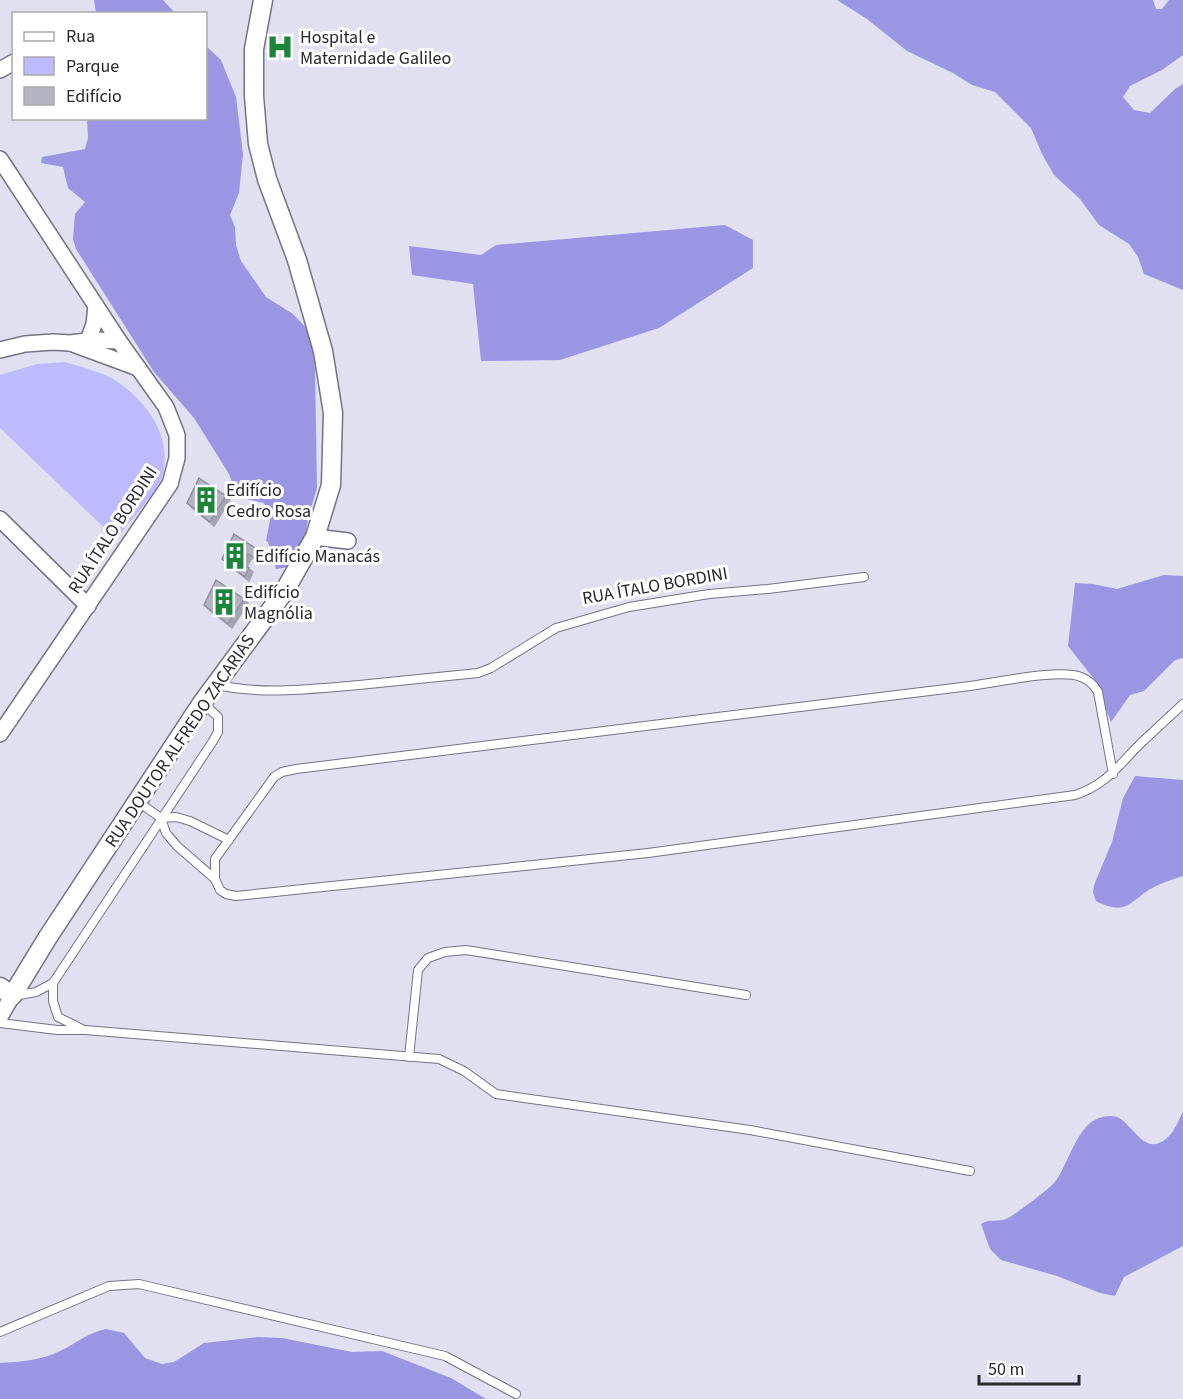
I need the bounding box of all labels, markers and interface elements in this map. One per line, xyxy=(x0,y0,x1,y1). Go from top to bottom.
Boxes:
legend xyxy=(12,12,207,120)
text: Rua xyxy=(66,24,95,49)
place label: Hospital e Maternidade Galileo xyxy=(300,25,451,71)
hospital icon: Hospital e Maternidade Galileo xyxy=(265,32,295,62)
text: Parque xyxy=(66,54,119,79)
text: Edifício xyxy=(66,84,122,109)
street label: RUA ÍTALO BORDINI xyxy=(62,461,164,599)
place label: Edifício Cedro Rosa xyxy=(226,478,311,524)
building icon: Edifício Cedro Rosa xyxy=(191,485,221,515)
building icon: Edifício Manacás xyxy=(220,541,250,571)
place label: Edifício Manacás xyxy=(255,544,380,569)
street label: RUA ÍTALO BORDINI xyxy=(580,561,730,611)
place label: Edifício Magnólia xyxy=(244,580,313,626)
building icon: Edifício Magnólia xyxy=(209,587,239,617)
street label: RUA DOUTOR ALFREDO ZACARIAS xyxy=(99,630,261,852)
scale bar xyxy=(979,1348,1080,1386)
text: 50 m xyxy=(988,1357,1024,1382)

